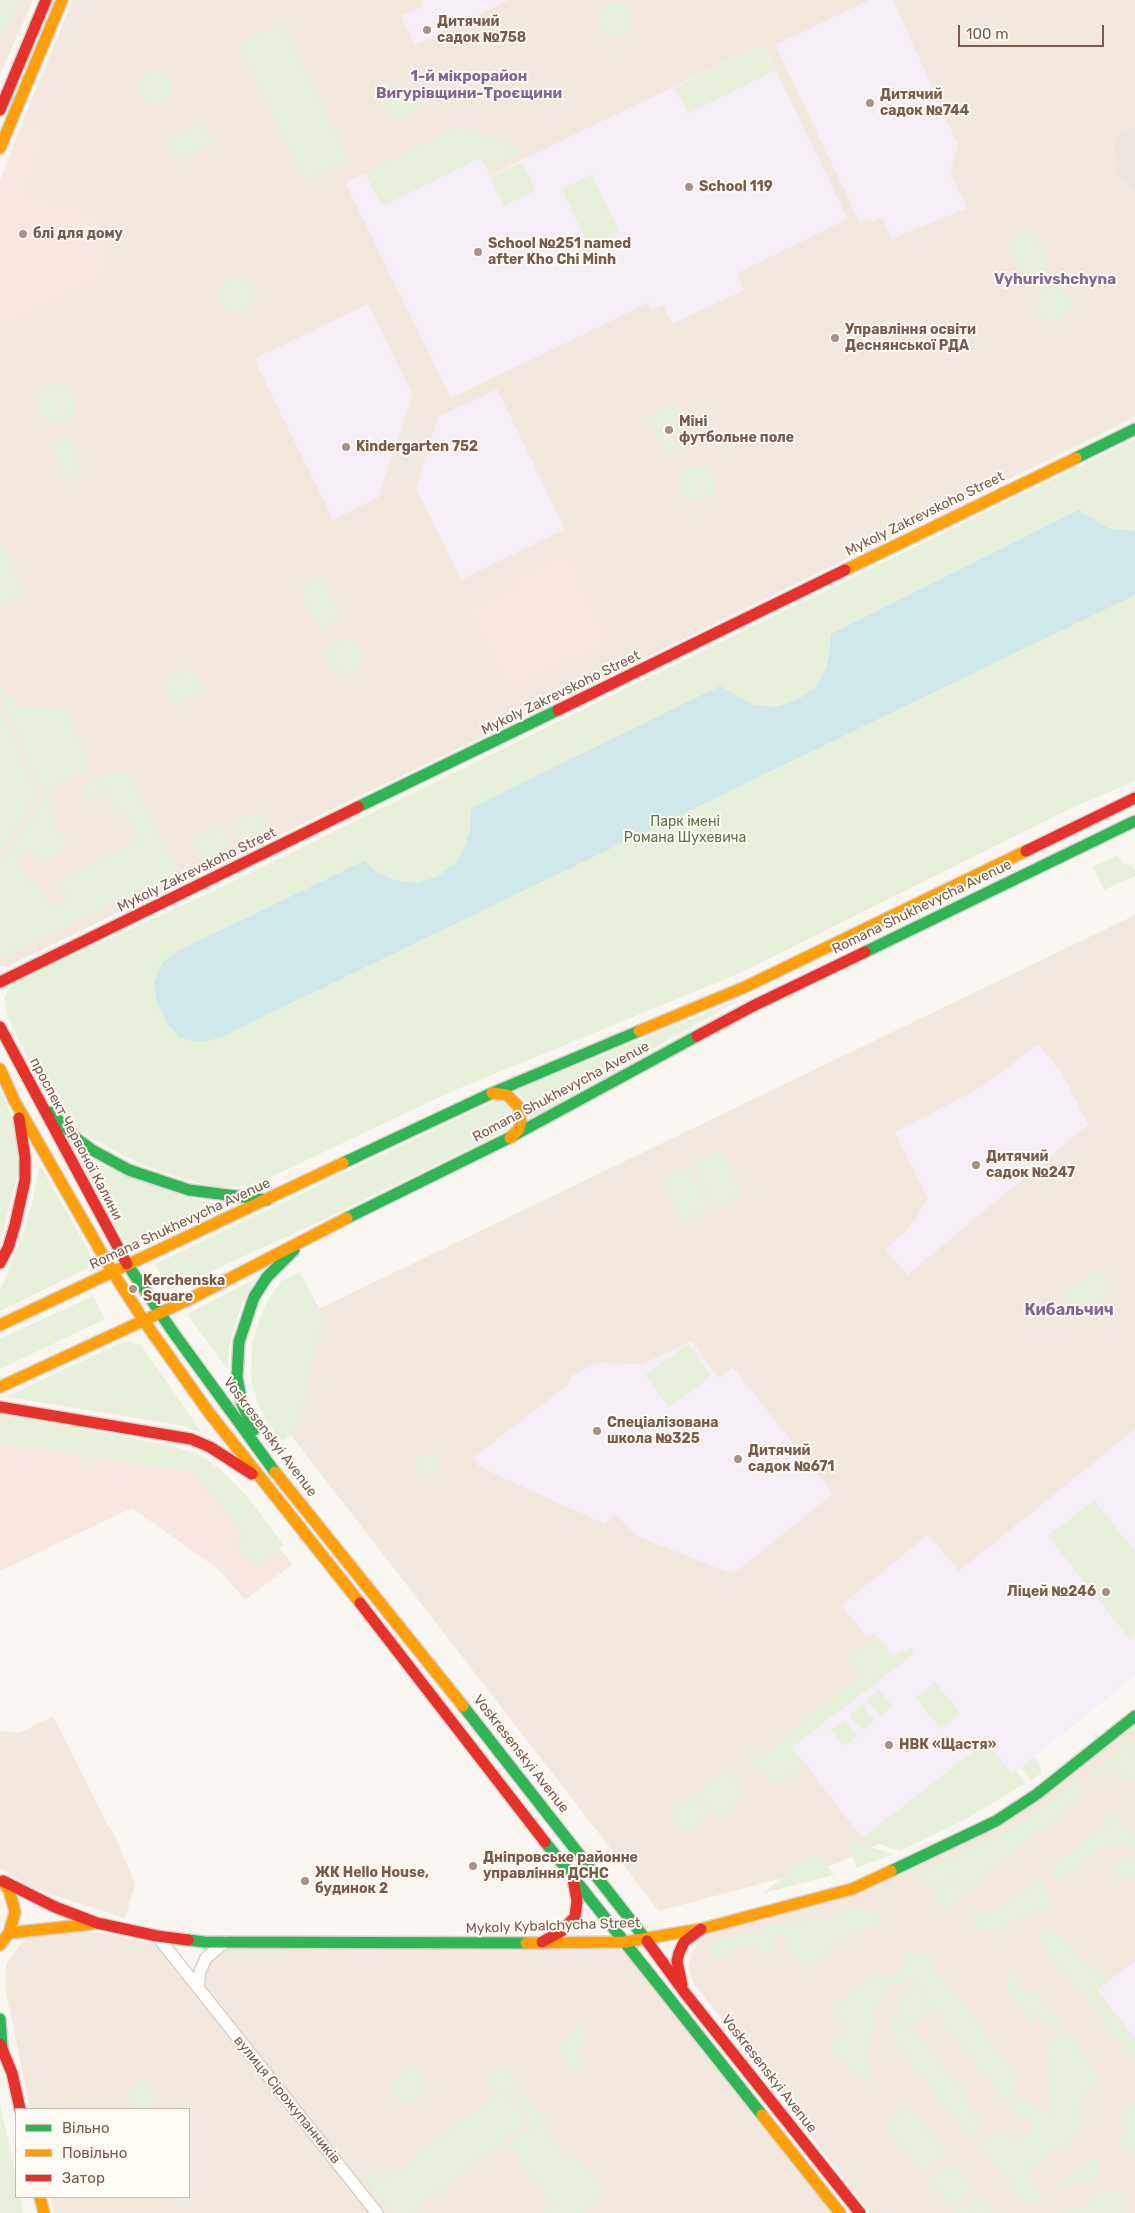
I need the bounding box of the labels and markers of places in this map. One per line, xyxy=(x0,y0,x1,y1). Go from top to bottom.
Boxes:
place label: Дитячий садок №758 xyxy=(437,14,526,46)
marker: Дитячий садок №758 xyxy=(421,24,433,36)
place label: Дитячий садок №744 xyxy=(880,87,969,120)
marker: Дитячий садок №744 xyxy=(864,97,876,109)
place label: School 119 xyxy=(699,179,773,195)
marker: School 119 xyxy=(683,181,695,193)
place label: блі для дому xyxy=(33,226,123,242)
marker: блі для дому xyxy=(17,228,29,240)
place label: School №251 named after Kho Chi Minh xyxy=(488,236,631,268)
marker: School №251 named after Kho Chi Minh xyxy=(472,246,484,258)
place label: Управління освіти Деснянської РДА xyxy=(845,322,976,354)
marker: Управління освіти Деснянської РДА xyxy=(829,332,841,344)
place label: Міні футбольне поле xyxy=(679,414,794,447)
marker: Міні футбольне поле xyxy=(663,424,675,436)
place label: Kindergarten 752 xyxy=(356,439,478,455)
marker: Kindergarten 752 xyxy=(340,441,352,453)
place label: Дитячий садок №247 xyxy=(986,1149,1075,1182)
marker: Дитячий садок №247 xyxy=(970,1159,982,1171)
place label: Kerchenska Square xyxy=(143,1273,225,1305)
marker: Kerchenska Square xyxy=(127,1283,139,1295)
place label: Спеціалізована школа №325 xyxy=(607,1415,718,1448)
marker: Спеціалізована школа №325 xyxy=(591,1425,603,1437)
place label: Дитячий садок №671 xyxy=(748,1443,834,1475)
marker: Дитячий садок №671 xyxy=(732,1453,744,1465)
place label: Ліцей №246 xyxy=(1007,1584,1096,1600)
marker: Ліцей №246 xyxy=(1100,1586,1112,1598)
place label: НВК «Щастя» xyxy=(899,1737,996,1753)
marker: НВК «Щастя» xyxy=(883,1739,895,1751)
place label: Дніпровське районне управління ДСНС xyxy=(483,1850,638,1882)
marker: Дніпровське районне управління ДСНС xyxy=(467,1860,479,1872)
place label: ЖК Hello House, будинок 2 xyxy=(315,1865,429,1898)
marker: ЖК Hello House, будинок 2 xyxy=(299,1875,311,1887)

